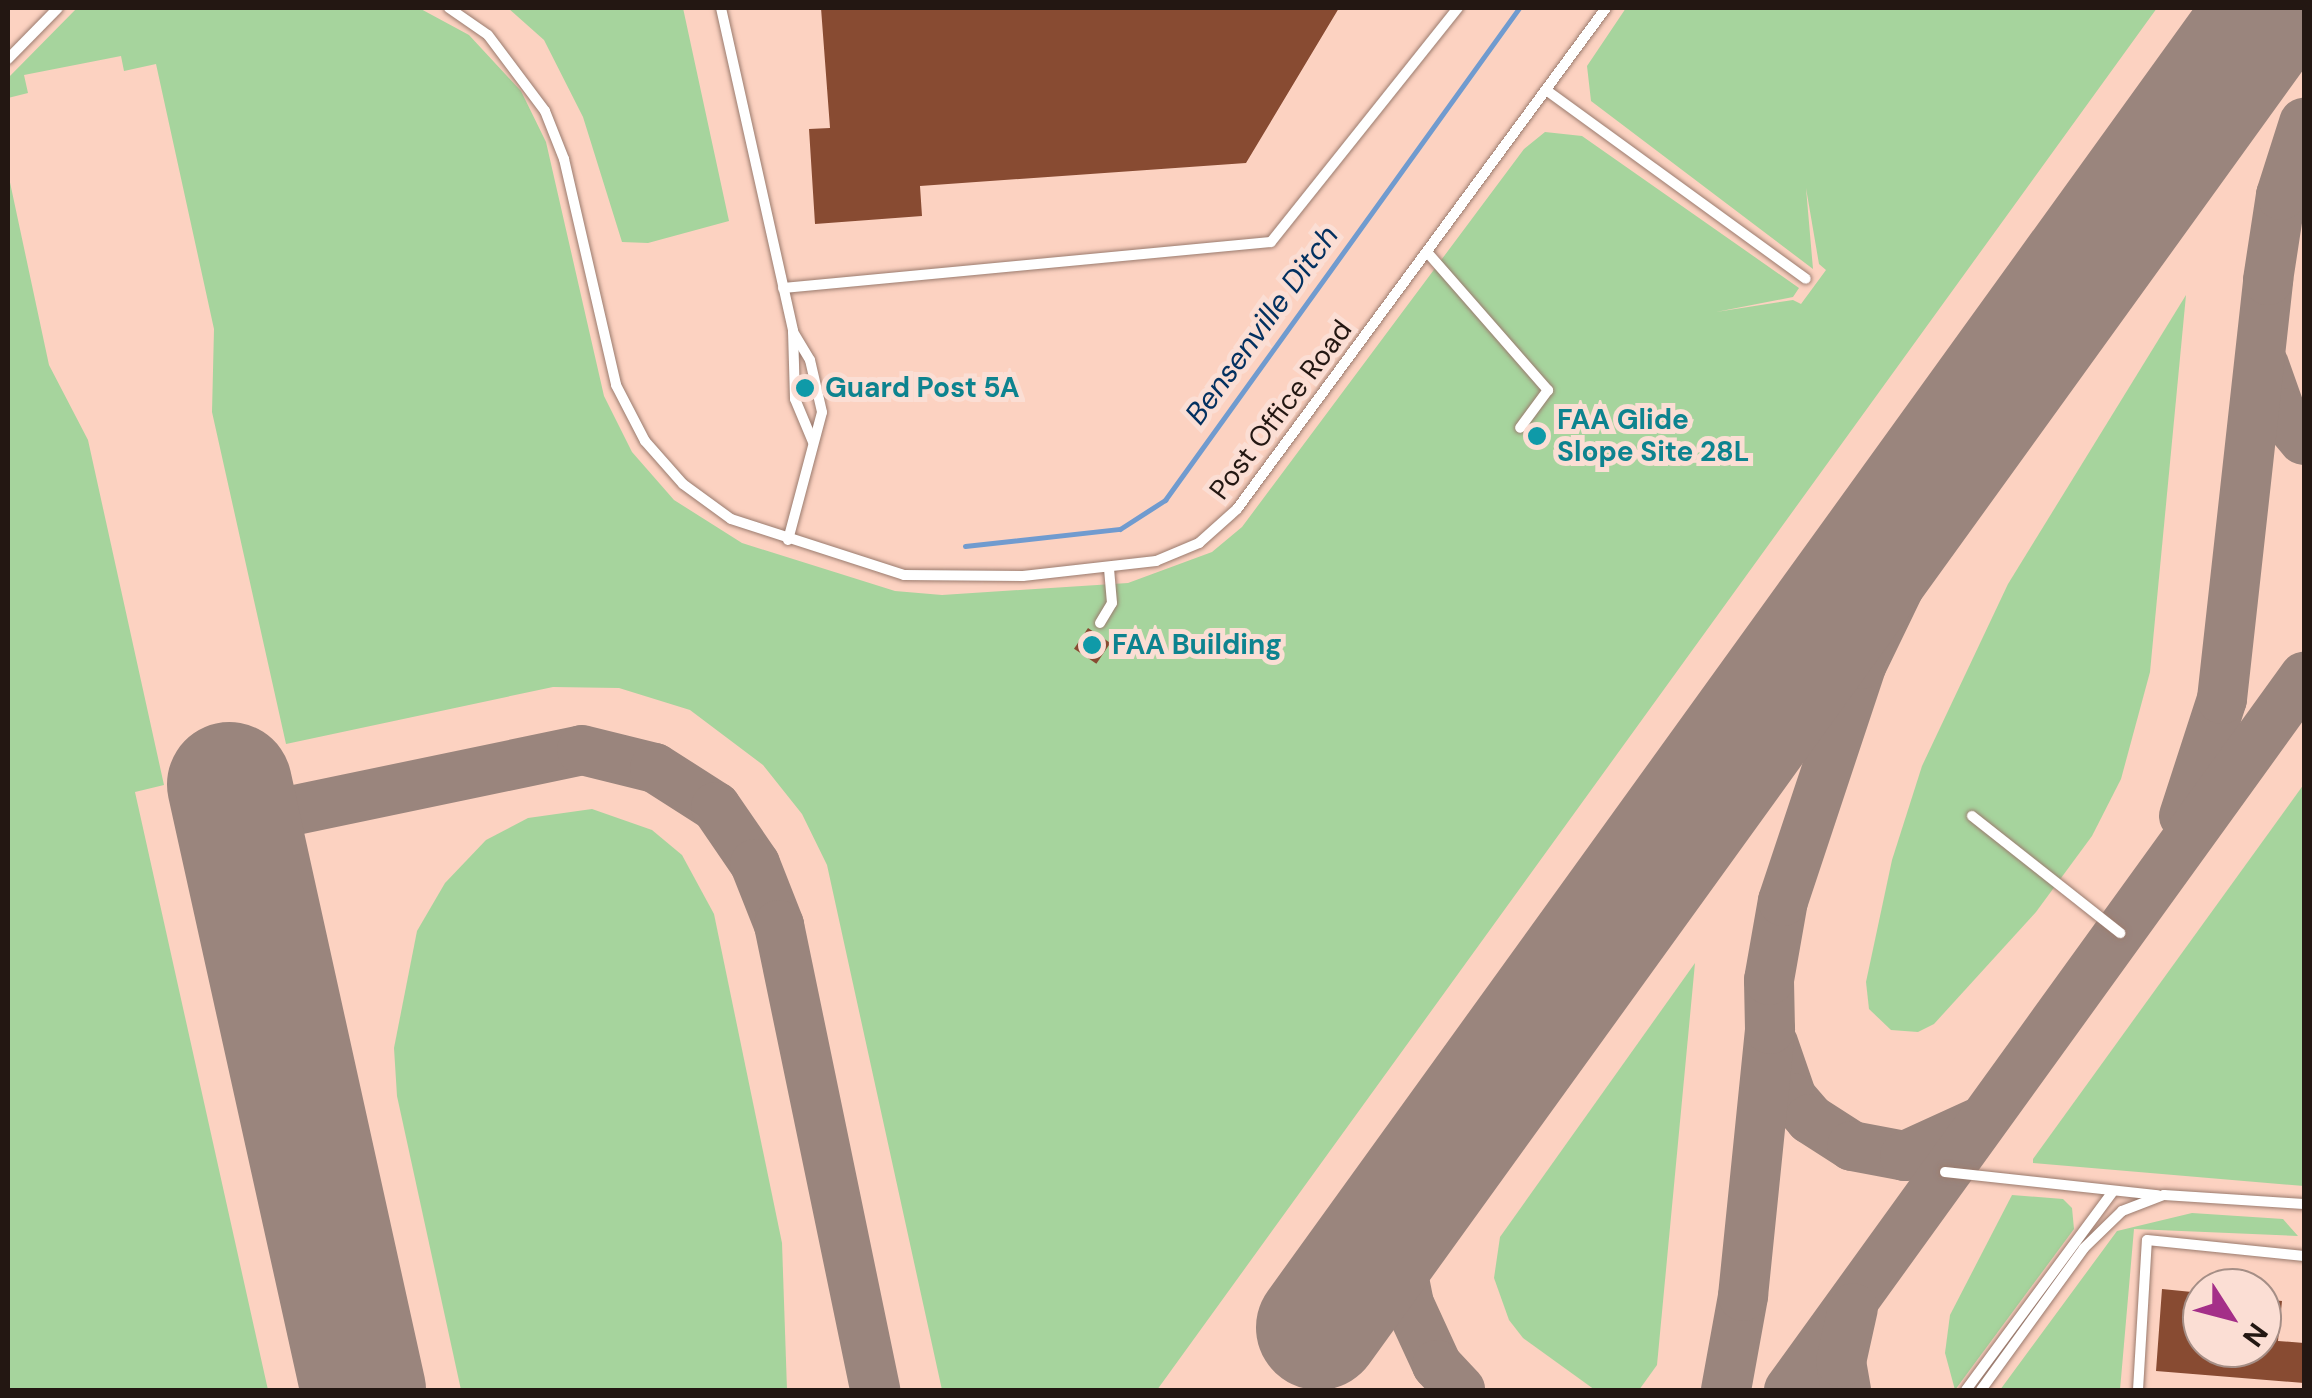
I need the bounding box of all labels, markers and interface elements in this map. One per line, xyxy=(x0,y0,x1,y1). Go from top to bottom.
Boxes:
water label: Bensenville Ditch xyxy=(1178,219,1346,431)
street label: Post Office Road xyxy=(1203,314,1359,506)
place label: Guard Post 5A xyxy=(825,371,1019,405)
marker: Guard Post 5A xyxy=(794,377,816,399)
place label: FAA Glide Slope Site 28L xyxy=(1557,403,1749,469)
marker: FAA Glide Slope Site 28L xyxy=(1526,425,1548,447)
place label: FAA Building xyxy=(1112,628,1282,662)
marker: FAA Building xyxy=(1081,634,1103,656)
north arrow xyxy=(2182,1268,2282,1368)
text: N xyxy=(2234,1316,2276,1354)

